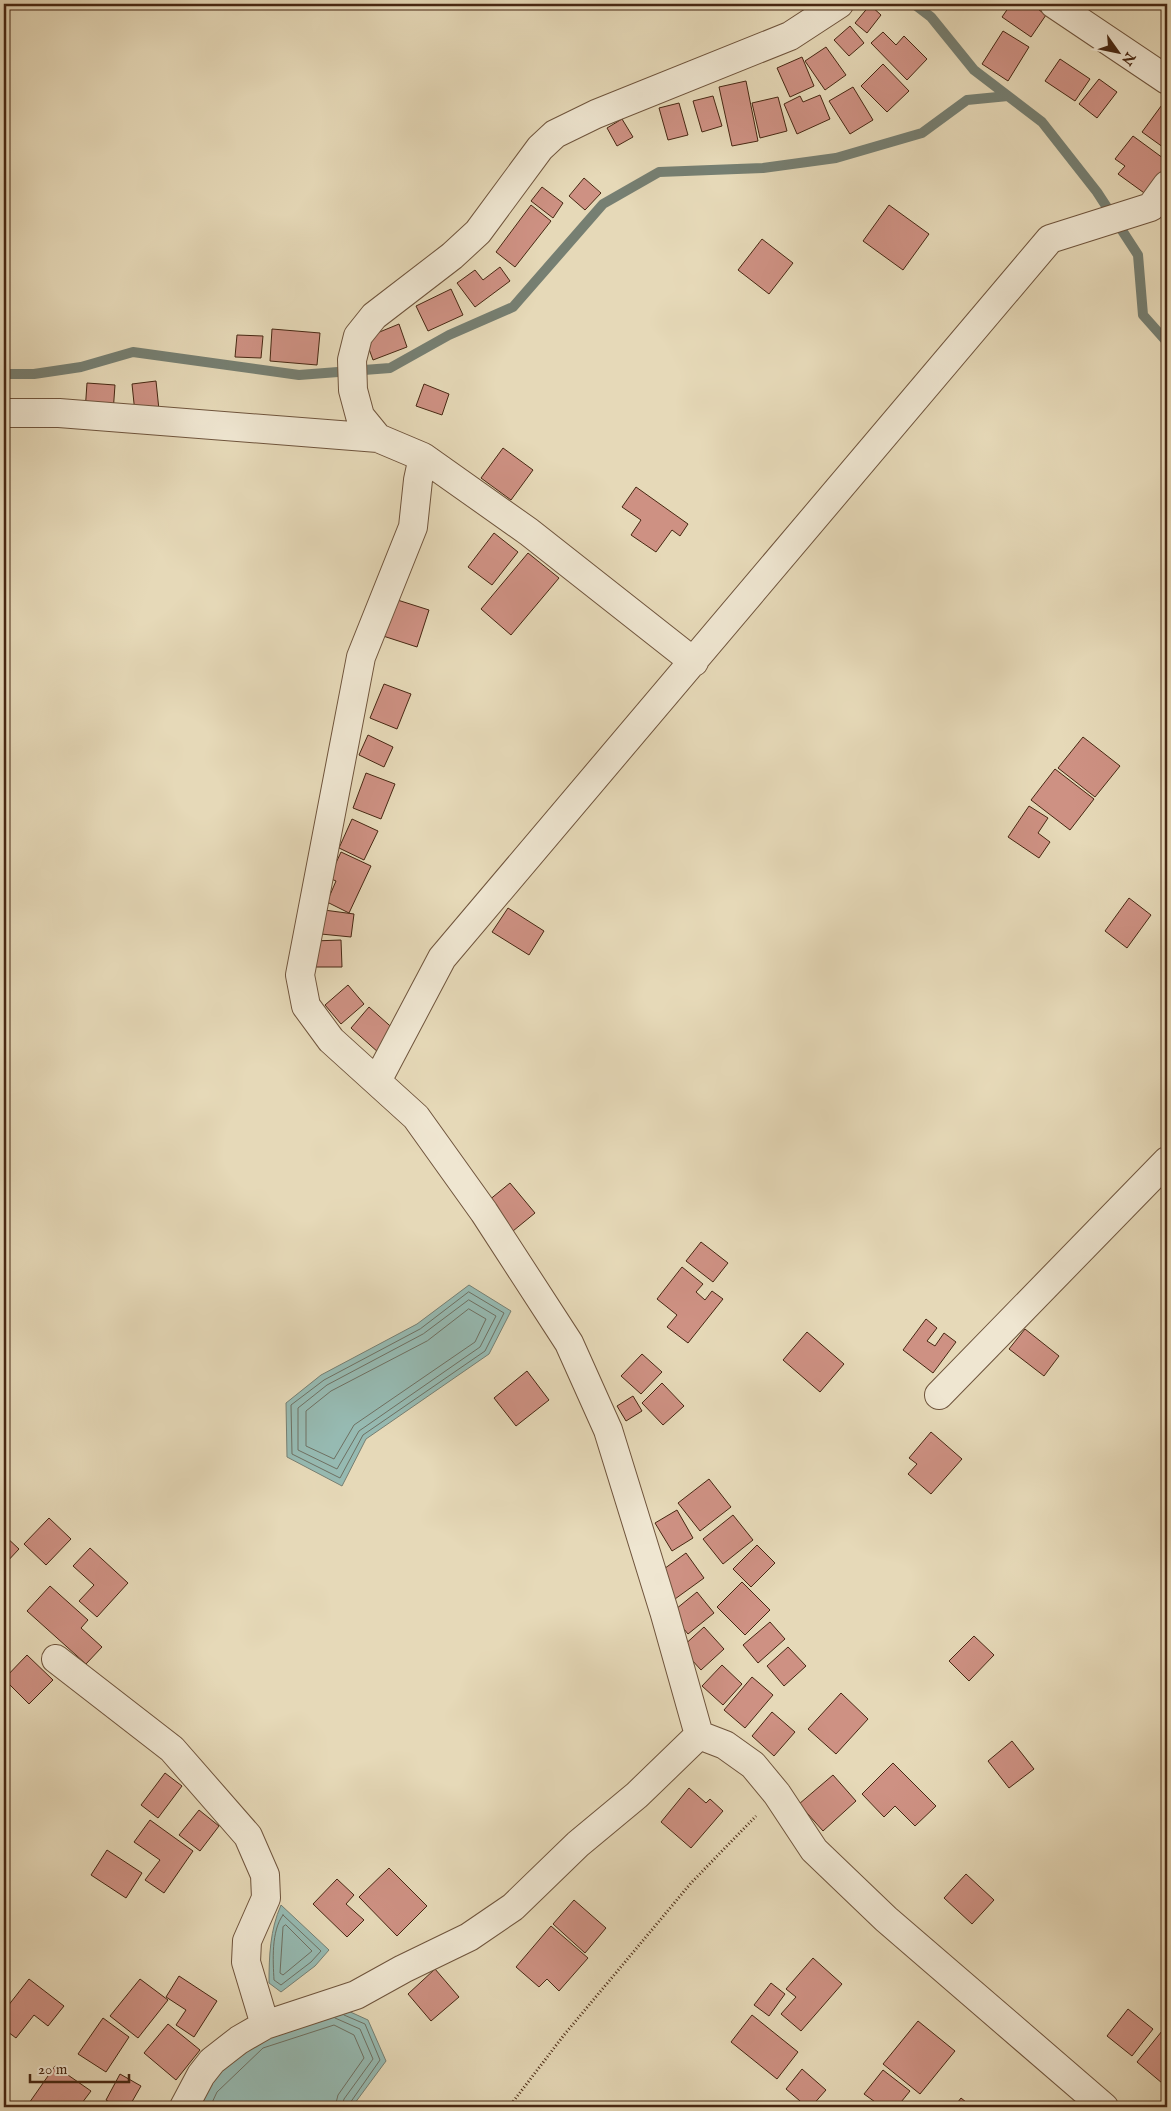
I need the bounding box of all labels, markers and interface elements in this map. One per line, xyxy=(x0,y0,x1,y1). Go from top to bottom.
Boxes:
north arrow xyxy=(1094,28,1144,78)
text: N xyxy=(1117,48,1139,69)
scale bar xyxy=(30,2051,129,2083)
text: 20 m xyxy=(38,2060,68,2079)

